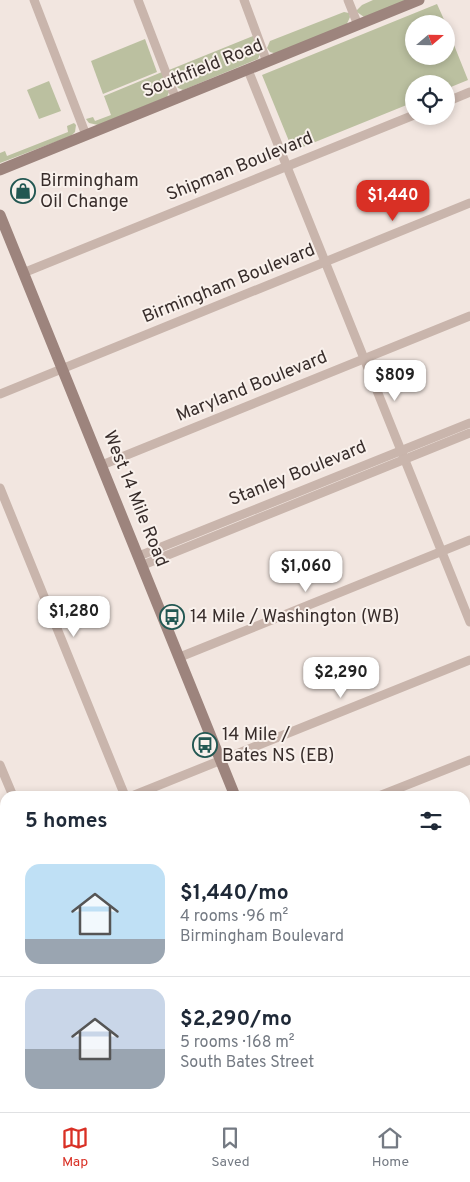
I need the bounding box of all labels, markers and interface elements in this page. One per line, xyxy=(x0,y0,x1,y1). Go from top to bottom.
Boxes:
north arrow xyxy=(405,15,455,65)
map controls xyxy=(405,15,455,125)
street label: Southfield Road xyxy=(139,34,267,104)
button: locate xyxy=(405,75,455,125)
street label: Shipman Boulevard xyxy=(163,127,317,207)
place label: Birmingham Oil Change xyxy=(40,170,139,214)
shop icon: Birmingham Oil Change xyxy=(10,178,36,204)
pin: $1,440 xyxy=(352,180,434,222)
text: $1,440 xyxy=(367,186,419,206)
street label: Birmingham Boulevard xyxy=(139,239,319,329)
street label: Maryland Boulevard xyxy=(173,346,331,428)
pin: $809 xyxy=(365,360,425,402)
text: $809 xyxy=(375,366,415,386)
street label: West 14 Mile Road xyxy=(97,428,173,570)
street label: Stanley Boulevard xyxy=(226,436,370,512)
pin: $1,060 xyxy=(265,550,347,593)
text: $1,060 xyxy=(280,557,332,577)
pin: $1,280 xyxy=(33,596,115,638)
text: $1,280 xyxy=(49,602,99,622)
bus stop icon: 14 Mile / Washington (WB) xyxy=(159,604,185,630)
place label: 14 Mile / Washington (WB) xyxy=(190,606,400,629)
pin: $2,290 xyxy=(300,656,382,699)
text: $2,290 xyxy=(314,663,368,683)
place label: 14 Mile / Bates NS (EB) xyxy=(222,724,334,768)
bus stop icon: 14 Mile / Bates NS (EB) xyxy=(192,732,218,758)
icon: filters xyxy=(417,807,445,835)
text: 5 homes xyxy=(25,808,108,835)
text: $1,440/mo xyxy=(180,880,289,907)
icon: home xyxy=(65,884,125,944)
text: 4 rooms · 96 m² xyxy=(180,907,288,927)
text: Birmingham Boulevard xyxy=(180,927,344,947)
text: $2,290/mo xyxy=(180,1006,292,1033)
icon: home xyxy=(65,1009,125,1069)
text: 5 rooms · 168 m² xyxy=(180,1033,295,1053)
text: South Bates Street xyxy=(180,1053,314,1073)
tab: Map xyxy=(61,1124,89,1171)
tab: Saved xyxy=(211,1124,250,1171)
tab: Home xyxy=(372,1124,409,1171)

